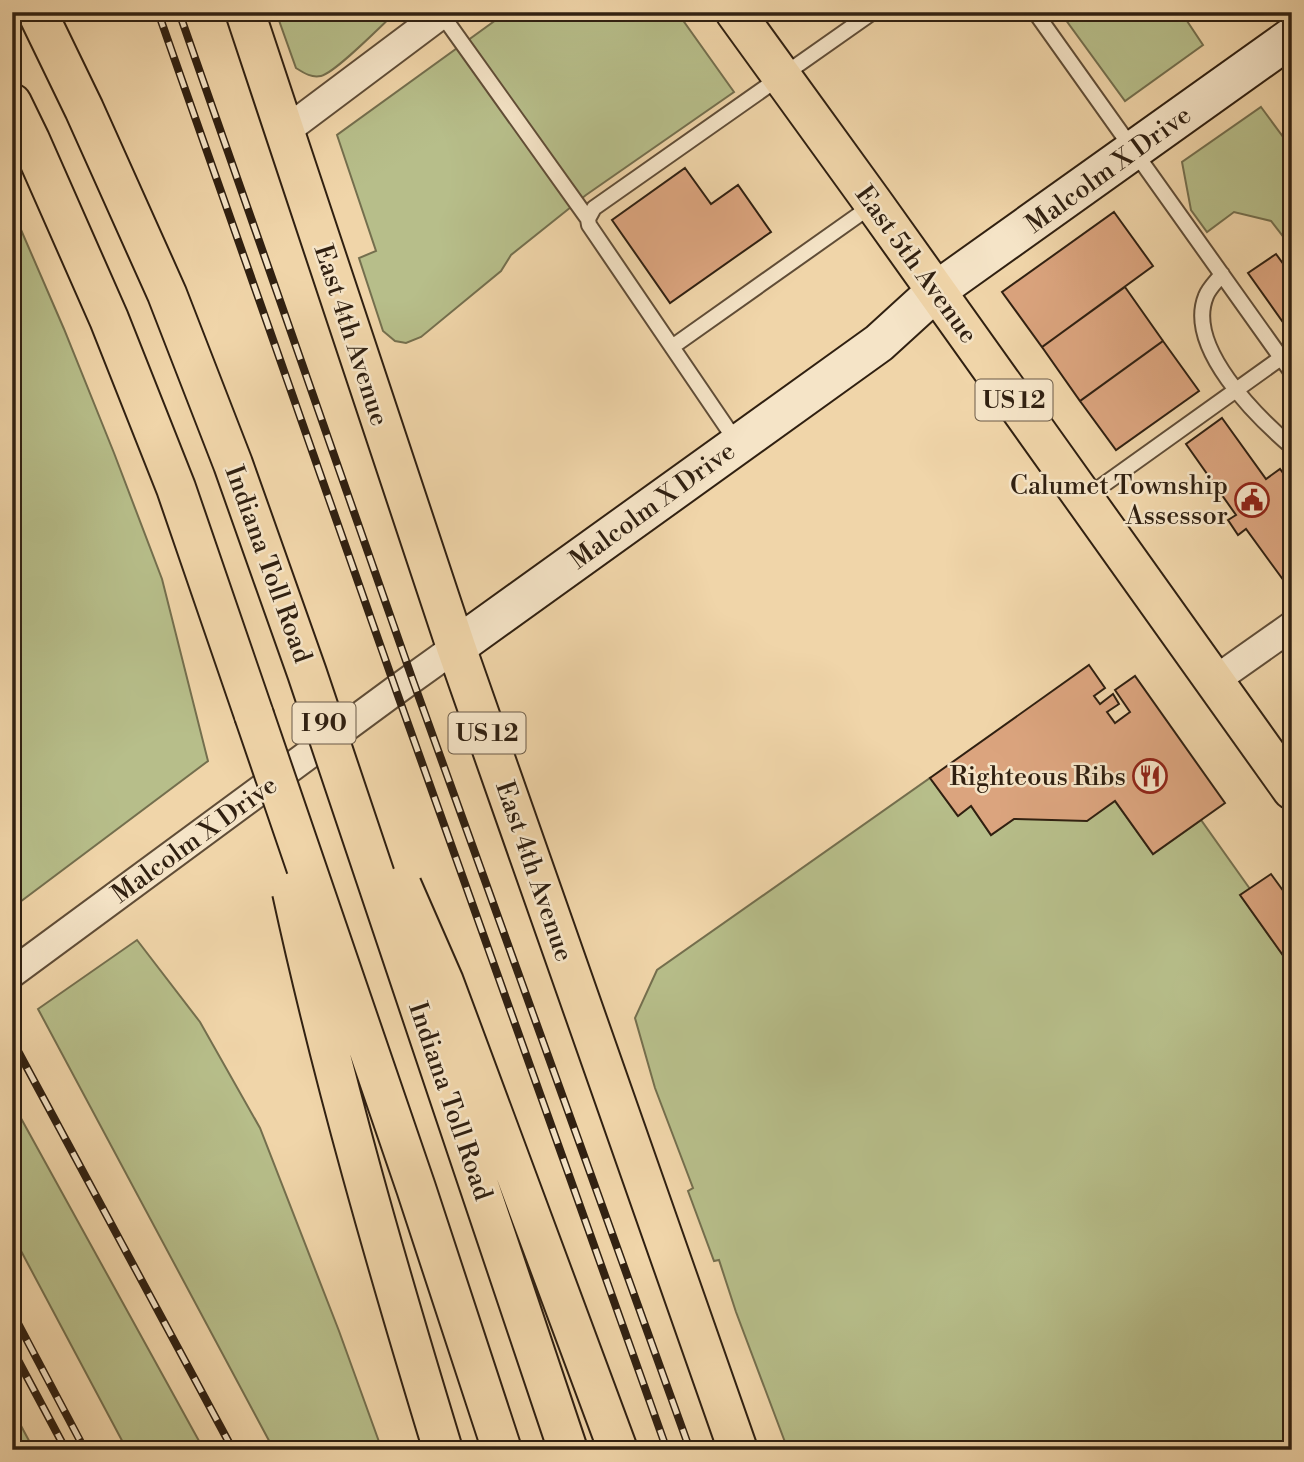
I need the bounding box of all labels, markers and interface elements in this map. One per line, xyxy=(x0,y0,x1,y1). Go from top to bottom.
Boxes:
street label: Malcolm X Drive xyxy=(1020,99,1197,240)
street label: East 5th Avenue xyxy=(848,179,984,350)
street label: East 4th Avenue xyxy=(307,241,395,430)
road number: US 12 xyxy=(976,380,1052,421)
street label: Malcolm X Drive xyxy=(564,435,741,576)
street label: Indiana Toll Road xyxy=(218,461,319,667)
place label: Calumet Township Assessor xyxy=(1010,470,1228,532)
public building icon: Calumet Township Assessor xyxy=(1233,481,1271,519)
road number: I 90 xyxy=(292,702,356,744)
road number: US 12 xyxy=(448,712,526,754)
restaurant icon: Righteous Ribs xyxy=(1131,757,1169,795)
place label: Righteous Ribs xyxy=(949,761,1126,793)
street label: Malcolm X Drive xyxy=(106,769,283,910)
street label: East 4th Avenue xyxy=(488,777,580,966)
street label: Indiana Toll Road xyxy=(401,998,499,1205)

